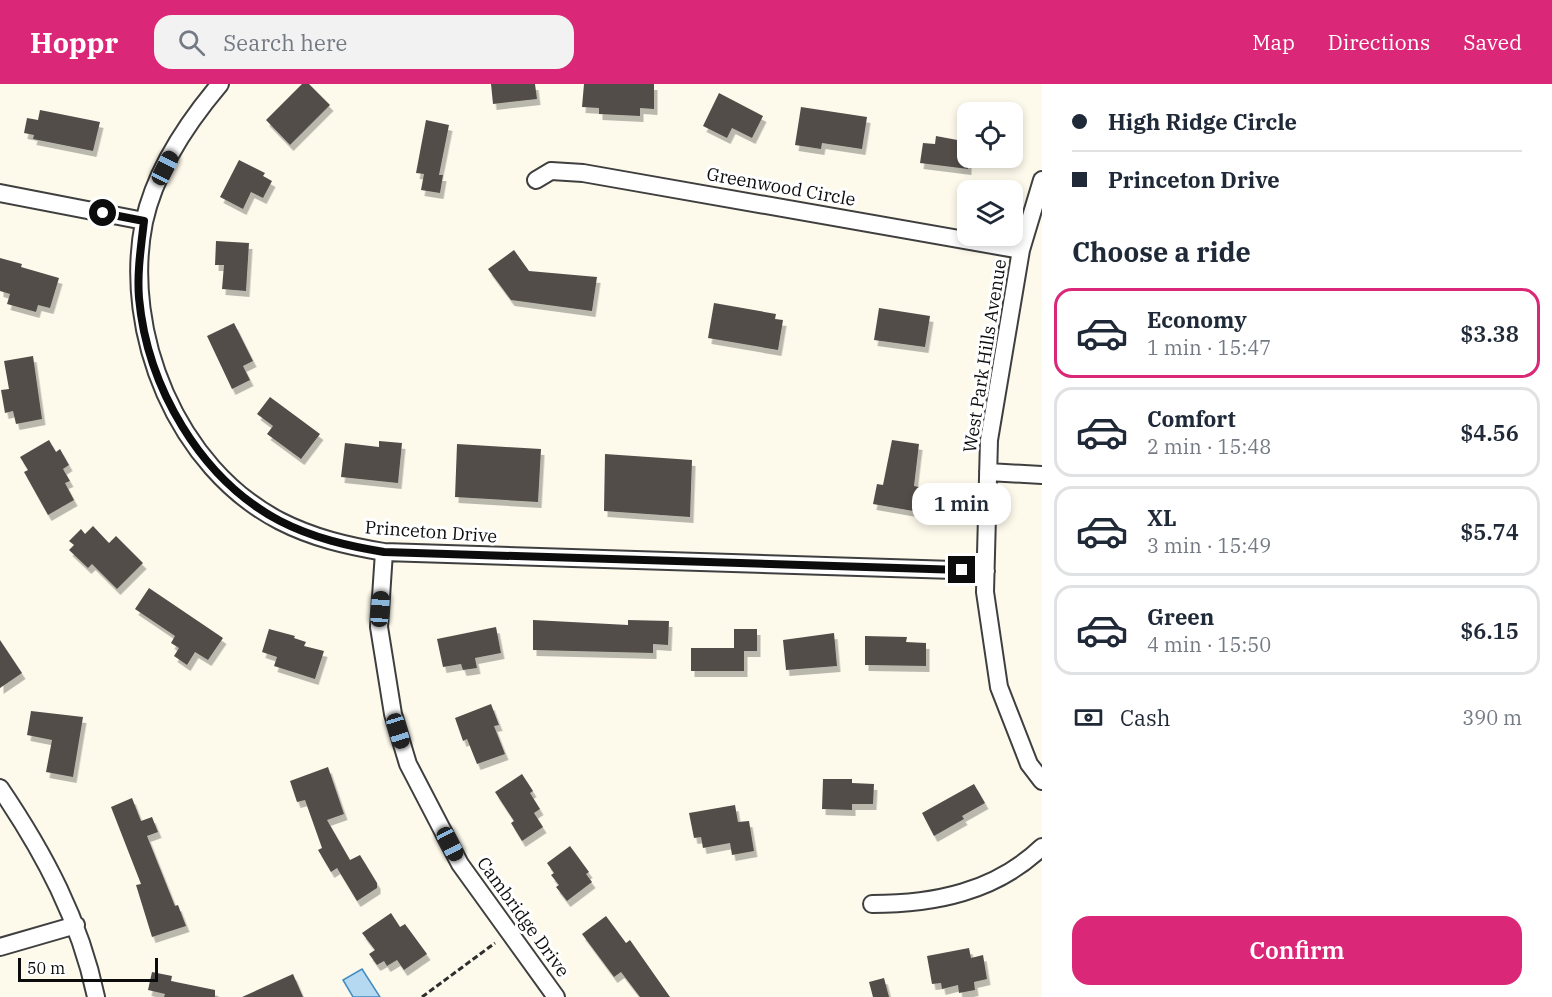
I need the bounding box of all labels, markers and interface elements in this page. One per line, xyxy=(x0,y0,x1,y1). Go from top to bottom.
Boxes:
search box xyxy=(154,15,574,69)
text: Hoppr xyxy=(30,24,118,61)
icon: search xyxy=(175,26,208,59)
text: Search here xyxy=(223,28,347,57)
text: Map xyxy=(1252,28,1295,56)
text: Directions xyxy=(1328,28,1430,56)
text: Saved xyxy=(1463,28,1522,56)
map controls xyxy=(957,102,1023,246)
button: locate xyxy=(957,102,1023,168)
text: High Ridge Circle xyxy=(1108,107,1297,136)
car xyxy=(149,148,181,188)
street label: Greenwood Circle xyxy=(705,162,857,211)
text: Princeton Drive xyxy=(1108,165,1280,194)
button: layers xyxy=(957,180,1023,246)
route start xyxy=(89,199,116,226)
text: Choose a ride xyxy=(1072,234,1251,269)
street label: West Park Hills Avenue xyxy=(958,257,1011,454)
text: Economy xyxy=(1147,305,1247,334)
icon: car xyxy=(1075,306,1129,360)
text: $3.38 xyxy=(1460,319,1519,348)
text: 1 min · 15:47 xyxy=(1147,334,1271,361)
text: Comfort xyxy=(1147,404,1236,433)
icon: car xyxy=(1075,405,1129,459)
text: $4.56 xyxy=(1460,418,1519,447)
text: 2 min · 15:48 xyxy=(1147,433,1271,460)
callout: 1 min xyxy=(912,483,1012,525)
text: 1 min xyxy=(934,490,989,517)
text: XL xyxy=(1147,503,1177,532)
icon: car xyxy=(1075,504,1129,558)
street label: Princeton Drive xyxy=(364,515,498,548)
text: $5.74 xyxy=(1460,517,1519,546)
text: 3 min · 15:49 xyxy=(1147,532,1271,559)
route end xyxy=(948,556,975,583)
car xyxy=(370,590,390,628)
text: Green xyxy=(1147,602,1214,631)
icon: car xyxy=(1075,603,1129,657)
text: $6.15 xyxy=(1460,616,1519,645)
text: 4 min · 15:50 xyxy=(1147,631,1271,658)
icon: cash xyxy=(1072,701,1105,734)
text: Cash xyxy=(1120,703,1171,732)
text: 390 m xyxy=(1462,704,1522,731)
car xyxy=(384,711,412,751)
car xyxy=(434,824,466,864)
street label: Cambridge Drive xyxy=(472,852,575,981)
button: Confirm xyxy=(1072,916,1522,985)
scale bar xyxy=(18,955,158,982)
text: 50 m xyxy=(27,958,65,978)

